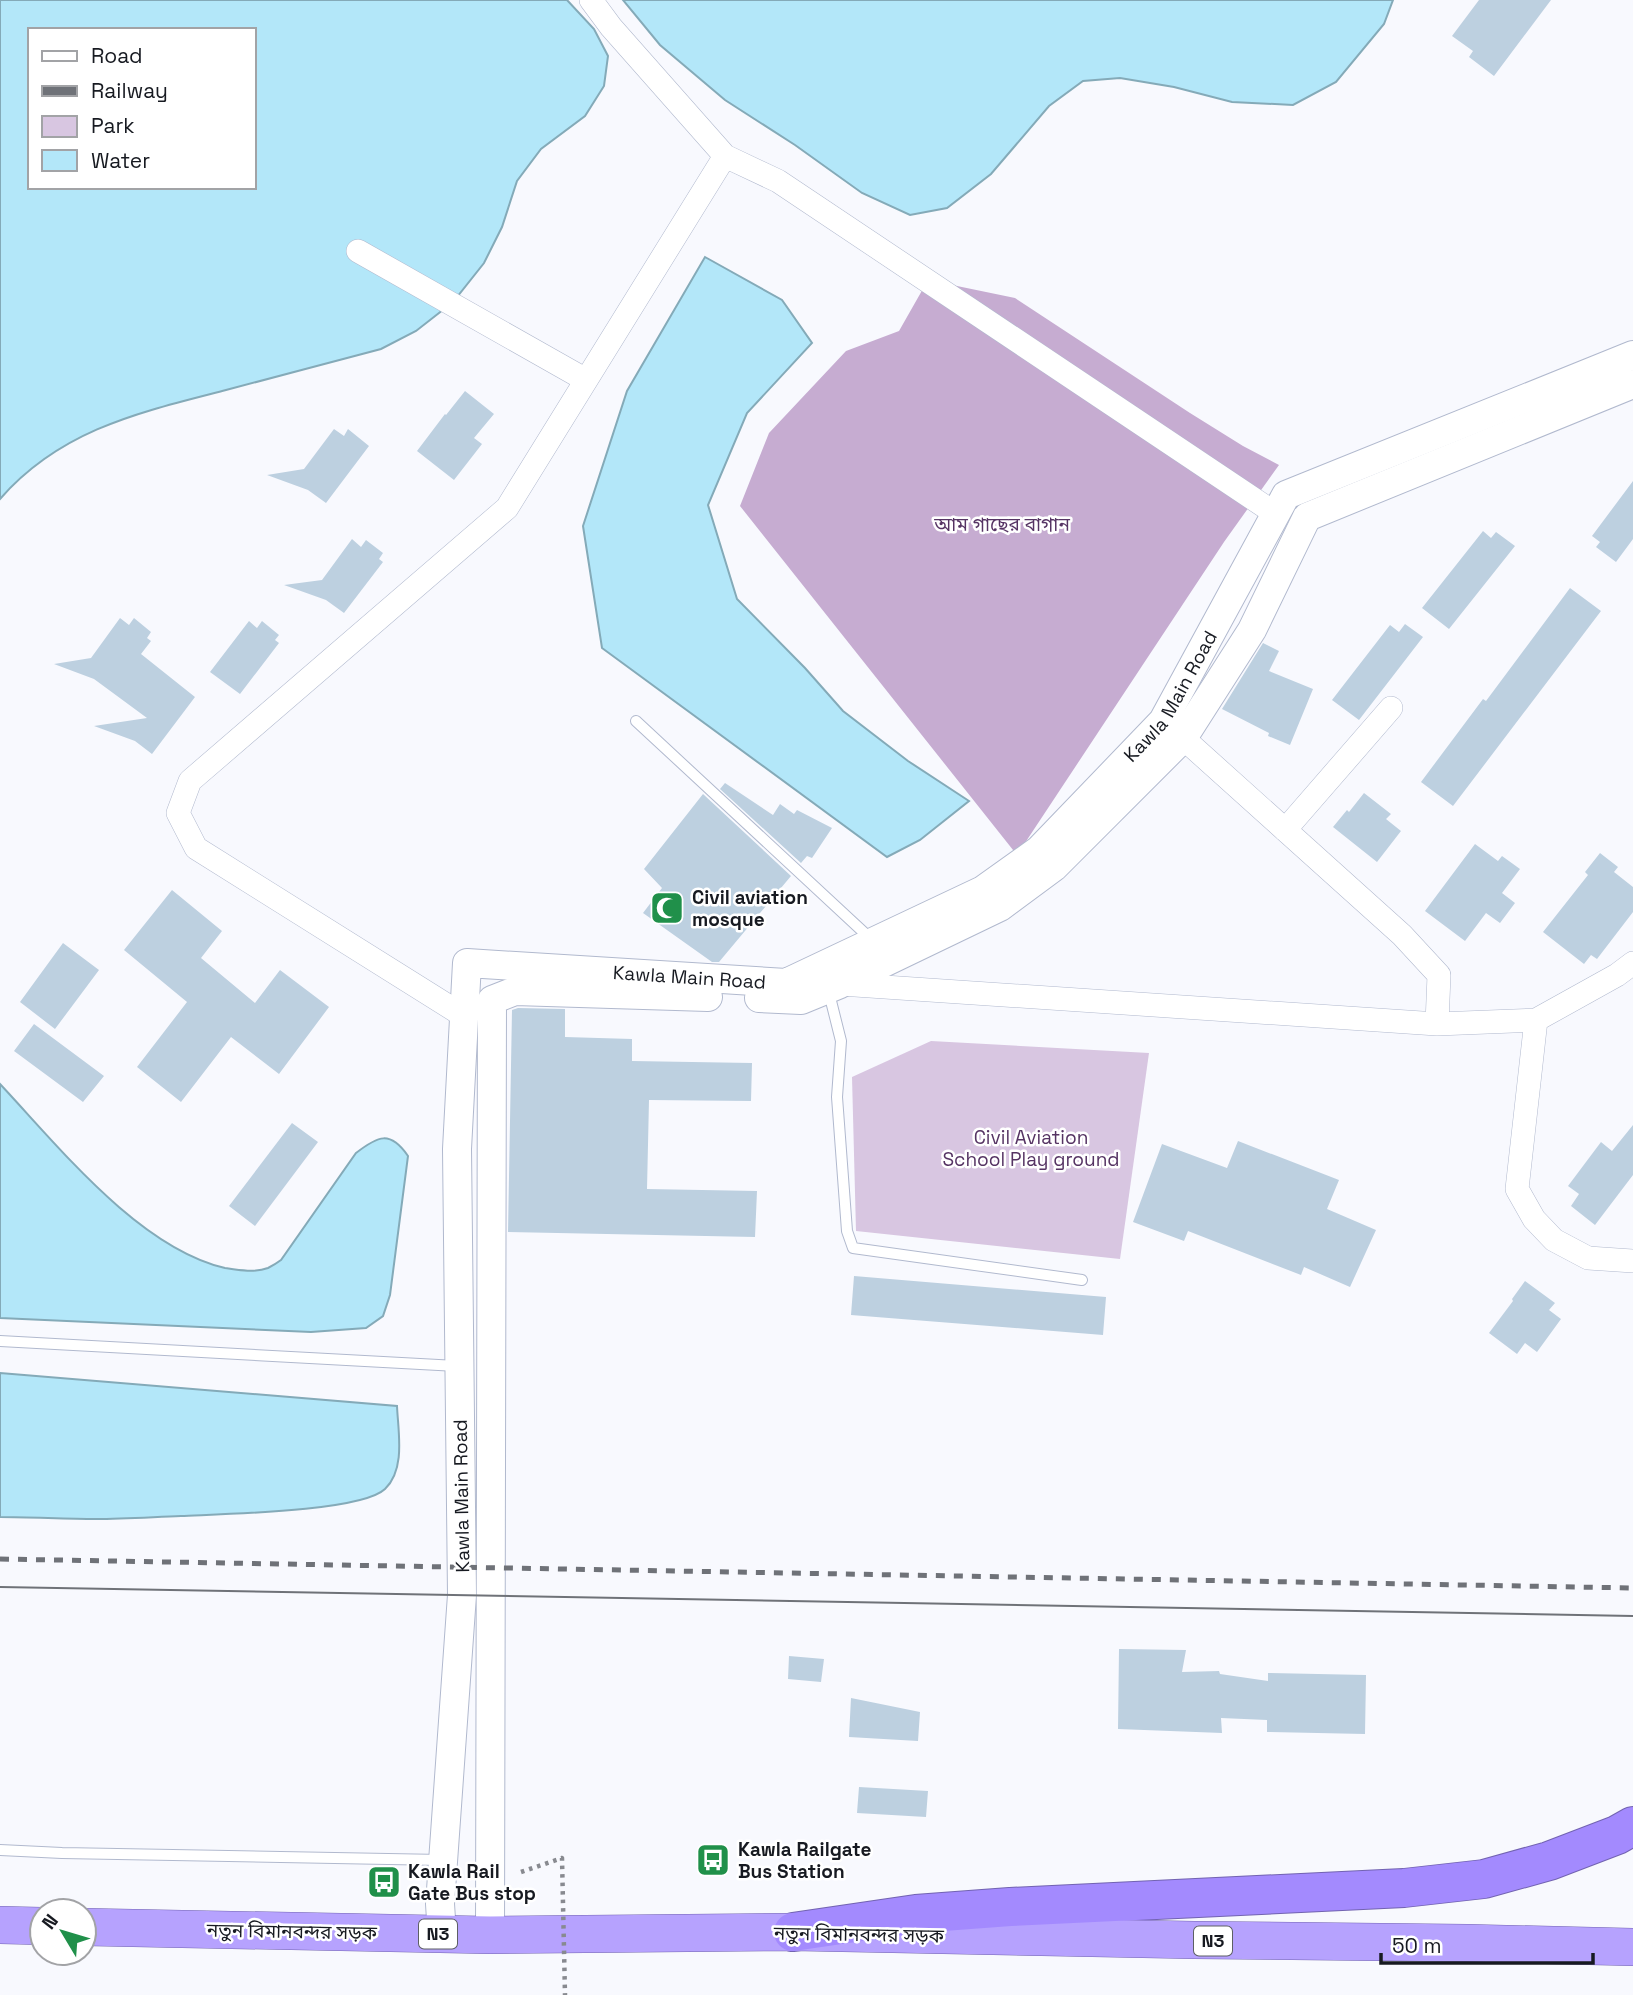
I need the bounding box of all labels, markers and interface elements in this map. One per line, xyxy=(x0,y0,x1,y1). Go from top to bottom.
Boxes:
legend xyxy=(28,28,256,189)
text: Road xyxy=(91,42,143,69)
text: Railway xyxy=(91,77,168,104)
text: Park xyxy=(91,112,135,139)
text: Water xyxy=(91,147,150,174)
park label: আম গাছের বাগান xyxy=(933,512,1070,537)
street label: Kawla Main Road xyxy=(1118,626,1223,768)
place label: Civil aviation mosque xyxy=(692,885,808,932)
mosque icon: Civil aviation mosque xyxy=(648,889,686,927)
street label: Kawla Main Road xyxy=(612,960,767,995)
park label: Civil Aviation School Play ground xyxy=(942,1125,1120,1172)
street label: Kawla Main Road xyxy=(448,1419,475,1573)
place label: Kawla Railgate Bus Station xyxy=(738,1837,871,1884)
bus stop icon: Kawla Railgate Bus Station xyxy=(694,1841,732,1879)
place label: Kawla Rail Gate Bus stop xyxy=(408,1859,536,1906)
bus stop icon: Kawla Rail Gate Bus stop xyxy=(365,1863,403,1901)
north arrow xyxy=(28,1897,98,1967)
text: N xyxy=(36,1909,64,1935)
street label: নতুন বিমানবন্দর সড়ক xyxy=(206,1917,378,1945)
road number: N3 xyxy=(419,1920,457,1948)
street label: নতুন বিমানবন্দর সড়ক xyxy=(773,1920,945,1948)
scale bar xyxy=(1381,1922,1593,1966)
road number: N3 xyxy=(1194,1926,1232,1955)
text: 50 m xyxy=(1392,1932,1442,1959)

